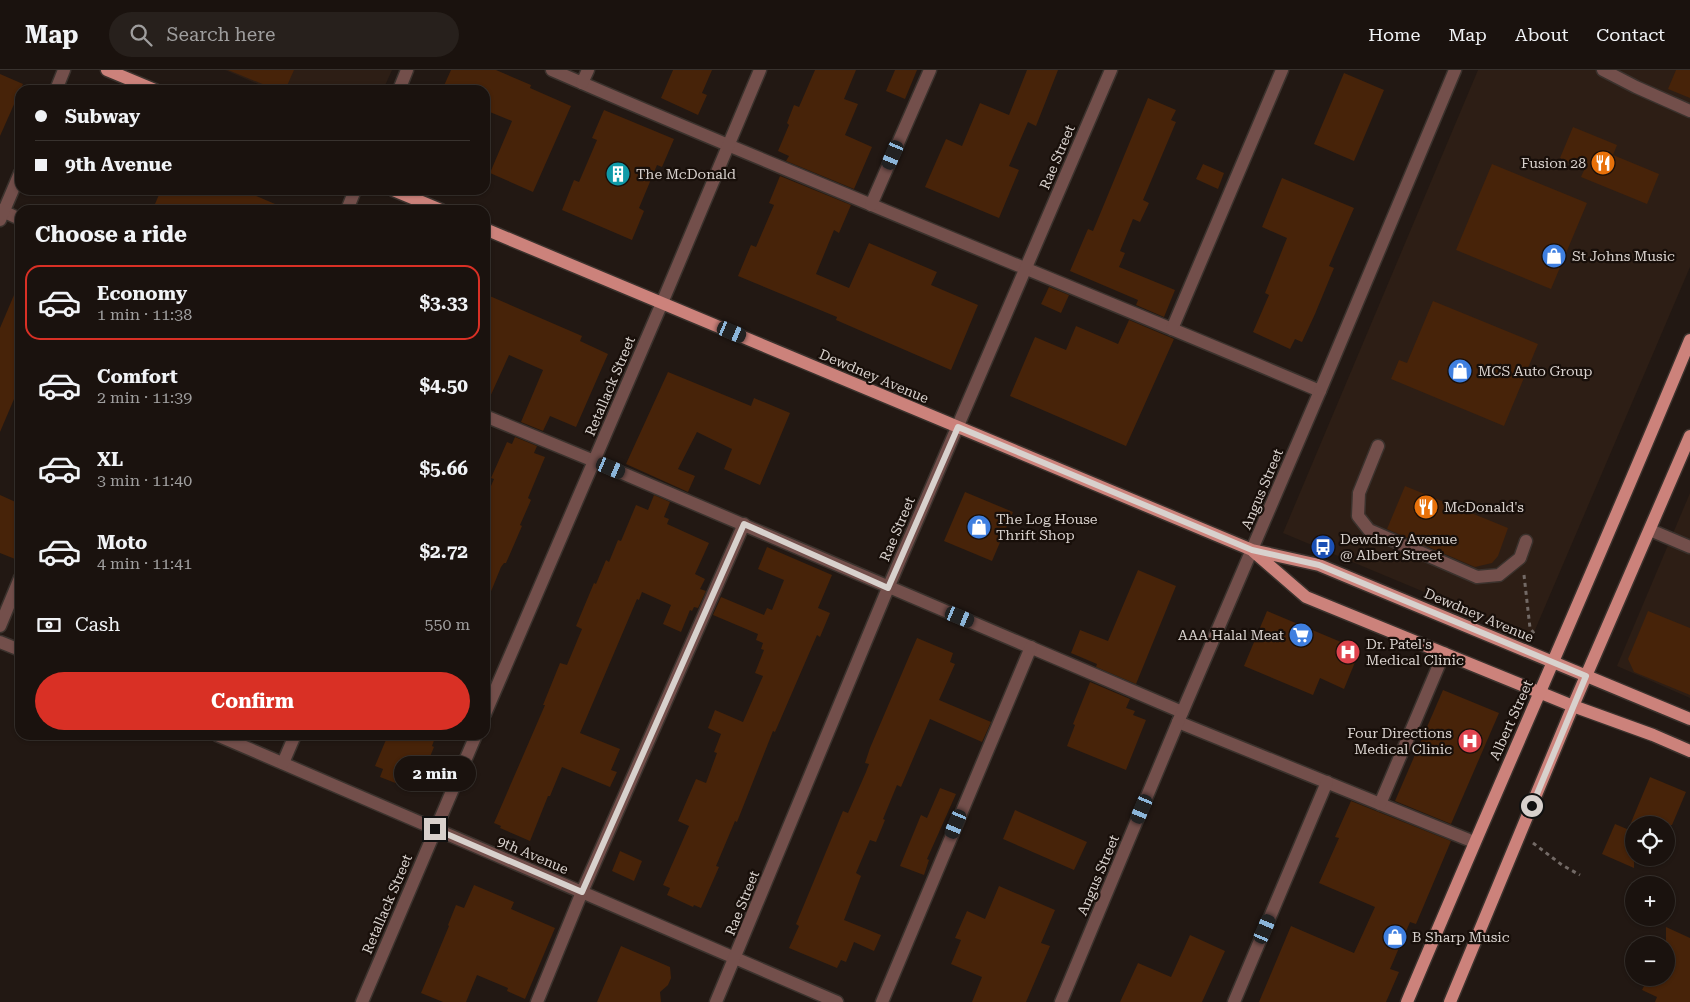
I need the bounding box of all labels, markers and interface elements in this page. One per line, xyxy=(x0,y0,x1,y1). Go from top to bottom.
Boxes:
search box xyxy=(109,12,459,57)
text: Map xyxy=(25,21,79,49)
icon: search xyxy=(127,21,155,49)
text: Search here xyxy=(167,23,275,46)
text: Home xyxy=(1368,24,1420,45)
text: Map xyxy=(1448,24,1487,45)
text: About xyxy=(1515,24,1568,45)
text: Contact xyxy=(1596,24,1665,45)
text: Subway xyxy=(65,105,140,128)
street label: Rae Street xyxy=(1036,122,1078,192)
car xyxy=(880,138,905,172)
restaurant icon: Fusion 28 xyxy=(1590,150,1616,176)
text: 9th Avenue xyxy=(65,153,172,176)
place label: Fusion 28 xyxy=(1521,155,1586,171)
building icon: The McDonald xyxy=(605,161,631,187)
place label: The McDonald xyxy=(636,166,736,182)
text: Choose a ride xyxy=(35,222,187,247)
shop icon: St Johns Music xyxy=(1541,243,1567,269)
place label: St Johns Music xyxy=(1572,248,1675,264)
icon: car xyxy=(37,280,82,325)
text: Economy xyxy=(97,282,187,305)
text: $3.33 xyxy=(419,291,468,314)
text: 1 min · 11:38 xyxy=(97,305,192,324)
car xyxy=(715,319,748,345)
street label: Retallack Street xyxy=(582,334,638,438)
street label: Dewdney Avenue xyxy=(817,346,931,406)
shop icon: MCS Auto Group xyxy=(1447,358,1473,384)
icon: car xyxy=(37,363,82,408)
place label: MCS Auto Group xyxy=(1478,363,1592,379)
text: Comfort xyxy=(97,365,178,388)
text: $4.50 xyxy=(419,374,468,397)
text: 2 min · 11:39 xyxy=(97,388,192,407)
icon: car xyxy=(37,446,82,491)
street label: Angus Street xyxy=(1238,446,1286,532)
text: XL xyxy=(97,448,123,471)
car xyxy=(594,455,627,481)
text: $5.66 xyxy=(419,457,468,480)
text: 3 min · 11:40 xyxy=(97,471,192,490)
street label: Rae Street xyxy=(876,494,918,564)
restaurant icon: McDonald's xyxy=(1413,494,1439,520)
place label: McDonald's xyxy=(1444,499,1524,515)
place label: The Log House Thrift Shop xyxy=(996,511,1098,543)
shop icon: The Log House Thrift Shop xyxy=(966,514,992,540)
icon: car xyxy=(37,529,82,574)
text: Moto xyxy=(97,531,147,554)
place label: Dewdney Avenue @ Albert Street xyxy=(1340,531,1458,563)
bus stop icon: Dewdney Avenue @ Albert Street xyxy=(1310,534,1336,560)
text: $2.72 xyxy=(419,540,468,563)
text: 4 min · 11:41 xyxy=(97,554,192,573)
street label: Dewdney Avenue xyxy=(1422,585,1536,645)
car xyxy=(943,604,976,630)
icon: cash xyxy=(35,611,63,639)
text: Cash xyxy=(75,613,120,636)
text: 550 m xyxy=(424,615,470,634)
supermarket icon: AAA Halal Meat xyxy=(1288,622,1314,648)
place label: AAA Halal Meat xyxy=(1178,627,1284,643)
place label: Dr. Patel's Medical Clinic xyxy=(1366,636,1464,668)
hospital icon: Dr. Patel's Medical Clinic xyxy=(1335,639,1361,665)
button: Confirm xyxy=(35,672,470,730)
street label: Albert Street xyxy=(1486,677,1536,763)
place label: Four Directions Medical Clinic xyxy=(1347,725,1452,757)
hospital icon: Four Directions Medical Clinic xyxy=(1457,728,1483,754)
callout: 2 min xyxy=(394,756,476,792)
text: 2 min xyxy=(413,764,457,783)
car xyxy=(1129,792,1154,826)
route start xyxy=(1521,795,1543,817)
car xyxy=(943,807,968,841)
map controls xyxy=(1625,816,1675,986)
button: locate xyxy=(1625,816,1675,866)
route end xyxy=(424,818,446,840)
street label: Angus Street xyxy=(1074,832,1122,918)
street label: 9th Avenue xyxy=(495,833,571,877)
street label: Retallack Street xyxy=(359,852,415,956)
street label: Rae Street xyxy=(722,868,762,938)
button: + xyxy=(1625,876,1675,926)
car xyxy=(1252,912,1277,946)
shop icon: B Sharp Music xyxy=(1382,924,1408,950)
place label: B Sharp Music xyxy=(1412,929,1510,945)
button: − xyxy=(1625,936,1675,986)

